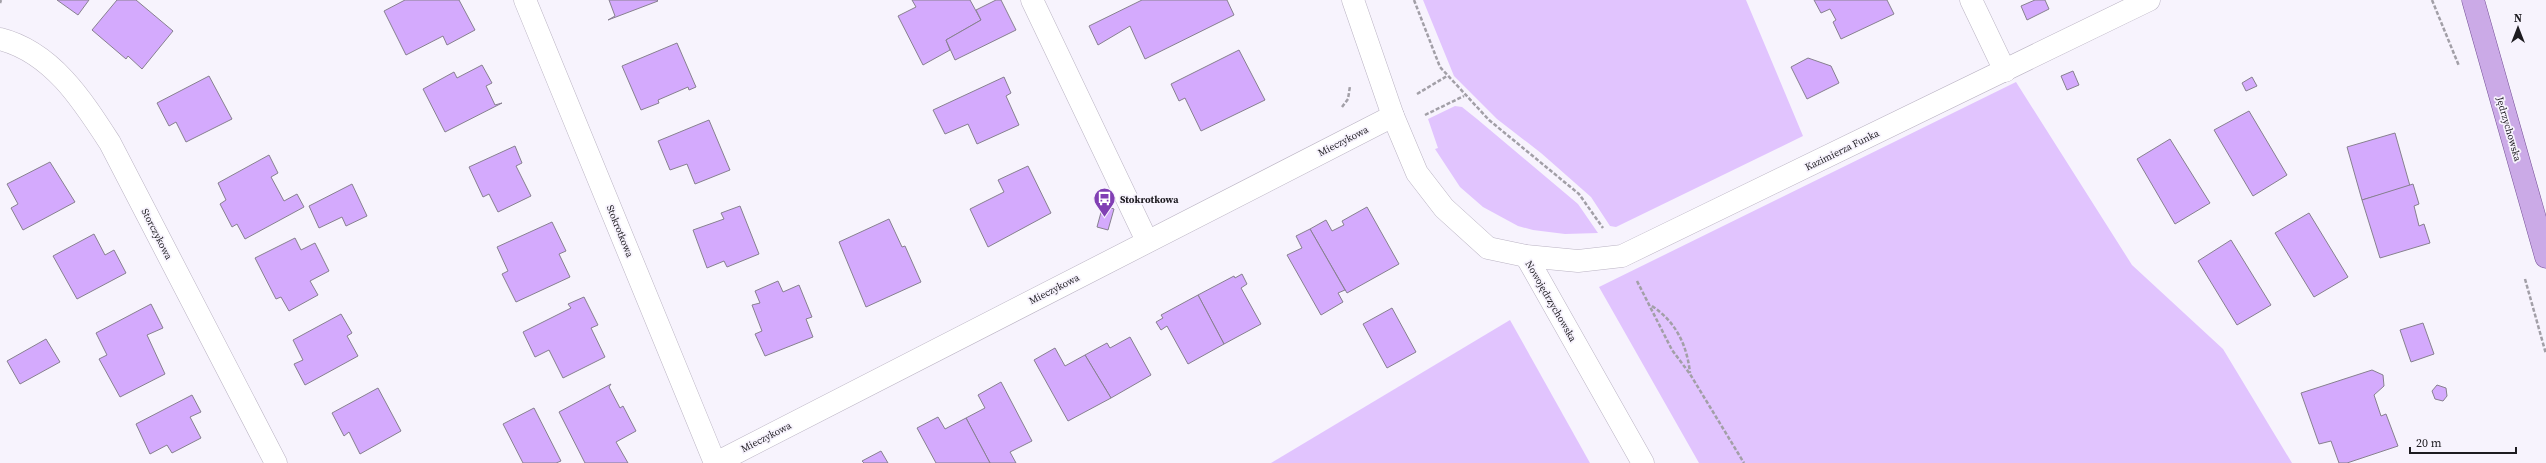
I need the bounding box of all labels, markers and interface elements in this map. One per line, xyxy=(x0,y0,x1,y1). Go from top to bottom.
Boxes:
north arrow xyxy=(2498,8,2538,48)
text: N xyxy=(2514,11,2522,26)
street label: Jędrzychowska xyxy=(2493,94,2525,164)
street label: Mieczykowa xyxy=(1316,122,1371,159)
street label: Kazimierza Funka xyxy=(1803,126,1882,173)
bus stop icon: Stokrotkowa xyxy=(1092,186,1118,219)
place label: Stokrotkowa xyxy=(1120,193,1179,206)
street label: Stokrotkowa xyxy=(604,203,637,260)
street label: Storczykowa xyxy=(139,206,176,263)
street label: Nowojędrzychowska xyxy=(1522,258,1580,345)
street label: Mieczykowa xyxy=(1027,270,1082,307)
street label: Mieczykowa xyxy=(739,418,794,455)
scale bar xyxy=(2410,429,2516,455)
text: 20 m xyxy=(2416,435,2442,451)

